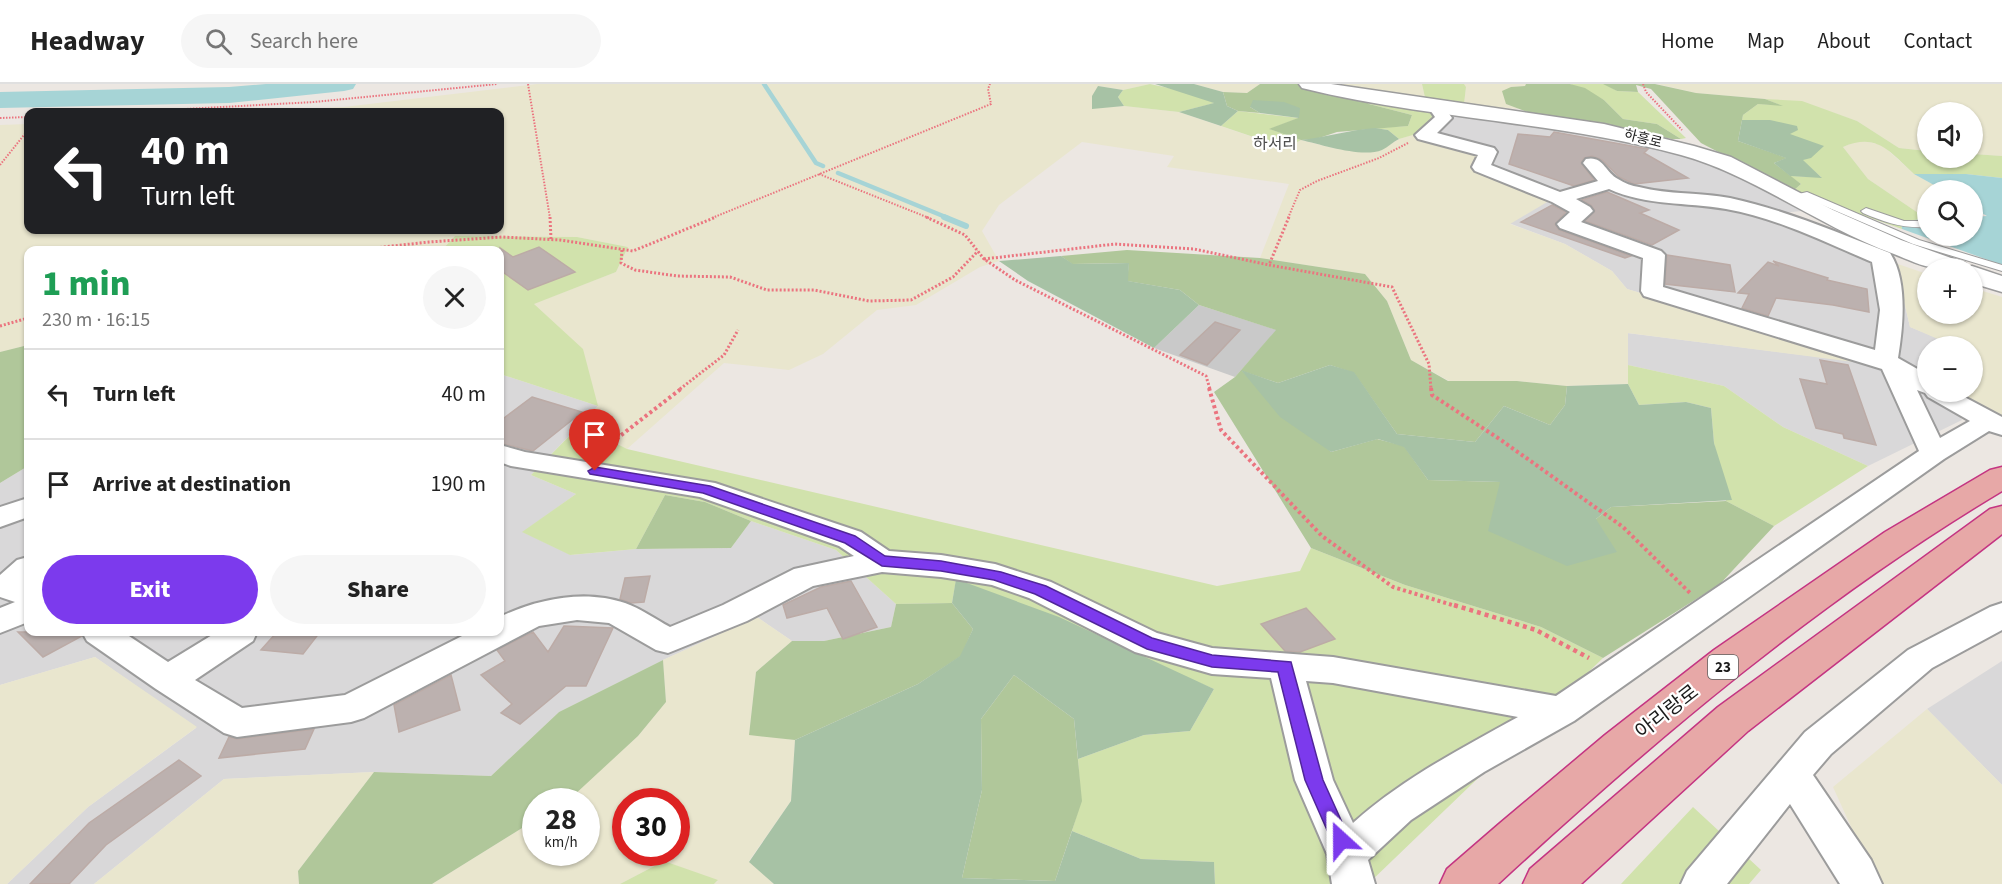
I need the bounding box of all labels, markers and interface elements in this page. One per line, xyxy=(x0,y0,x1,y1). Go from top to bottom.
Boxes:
search box xyxy=(181,14,601,68)
text: Headway xyxy=(30,21,145,61)
icon: search xyxy=(202,25,235,58)
text: Search here xyxy=(250,25,358,57)
text: Home xyxy=(1661,26,1714,56)
text: Map xyxy=(1747,26,1785,56)
text: About xyxy=(1818,26,1870,56)
text: Contact xyxy=(1903,26,1972,56)
map controls xyxy=(1917,102,1983,402)
button: sound xyxy=(1917,102,1983,168)
text: 40 m xyxy=(141,121,230,181)
street label: 하흥로 xyxy=(1622,125,1664,153)
icon: left xyxy=(42,132,120,210)
district label: 하서리 xyxy=(1253,133,1297,155)
text: Turn left xyxy=(141,177,235,216)
button: search xyxy=(1917,180,1983,246)
text: 1 min xyxy=(42,258,130,309)
button: + xyxy=(1917,258,1983,324)
button: close xyxy=(423,266,486,329)
text: 230 m · 16:15 xyxy=(42,306,150,334)
button: − xyxy=(1917,336,1983,402)
icon: left xyxy=(42,378,75,411)
text: Turn left xyxy=(93,378,175,410)
text: 40 m xyxy=(441,378,486,410)
pin xyxy=(569,409,620,471)
icon: arrive xyxy=(578,418,611,451)
icon: arrive xyxy=(42,468,75,501)
text: Arrive at destination xyxy=(93,468,291,500)
text: 190 m xyxy=(431,468,486,500)
button: Exit xyxy=(42,555,258,624)
button: Share xyxy=(270,555,486,624)
road number: 23 xyxy=(1708,655,1738,679)
street label: 아리랑로 xyxy=(1629,678,1705,746)
speed limit sign: 30 xyxy=(612,788,690,866)
text: 28 xyxy=(545,798,577,841)
position arrow xyxy=(1309,808,1373,872)
text: km/h xyxy=(544,832,578,853)

